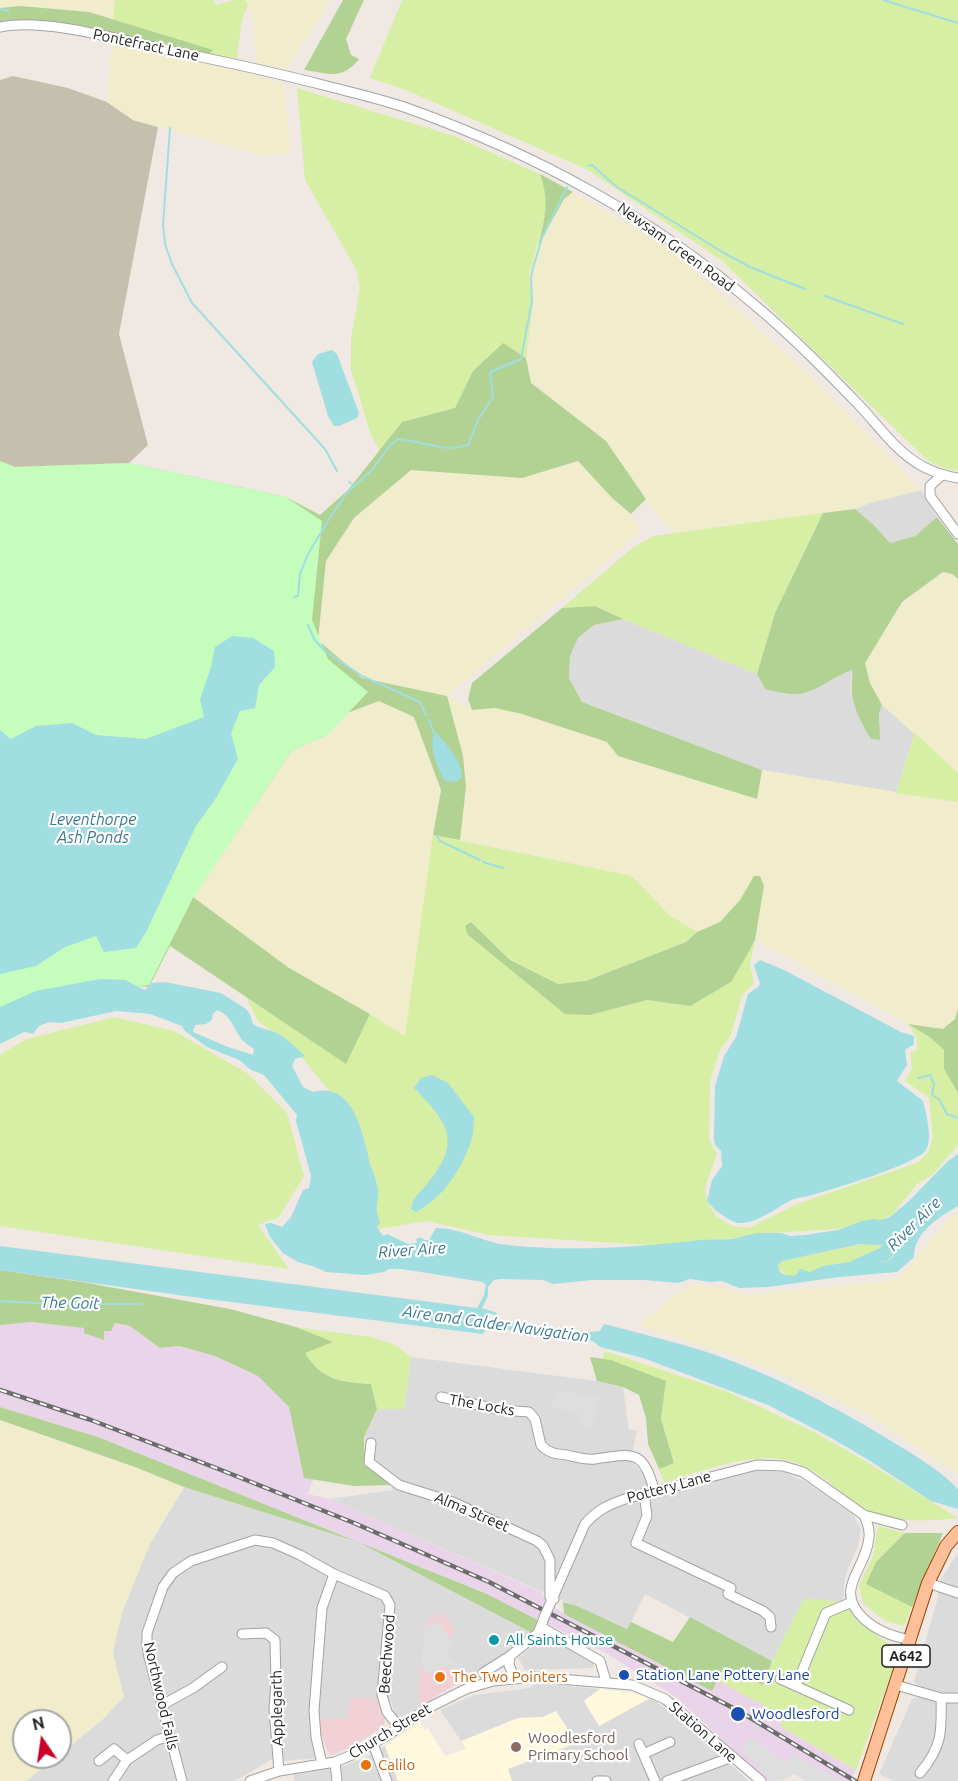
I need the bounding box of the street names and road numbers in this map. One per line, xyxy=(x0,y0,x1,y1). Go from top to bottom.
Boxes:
street label: Pontefract Lane xyxy=(91,25,201,65)
street label: Newsam Green Road xyxy=(614,199,738,295)
street label: The Locks xyxy=(448,1390,516,1420)
street label: Pottery Lane xyxy=(625,1467,713,1507)
street label: Alma Street xyxy=(432,1488,512,1536)
street label: Beechwood xyxy=(375,1614,399,1694)
street label: Northwood Falls xyxy=(140,1640,182,1752)
road number: A642 xyxy=(882,1645,930,1667)
street label: Applegarth xyxy=(267,1670,287,1746)
street label: Station Lane xyxy=(665,1698,741,1766)
street label: Church Street xyxy=(346,1699,434,1763)

